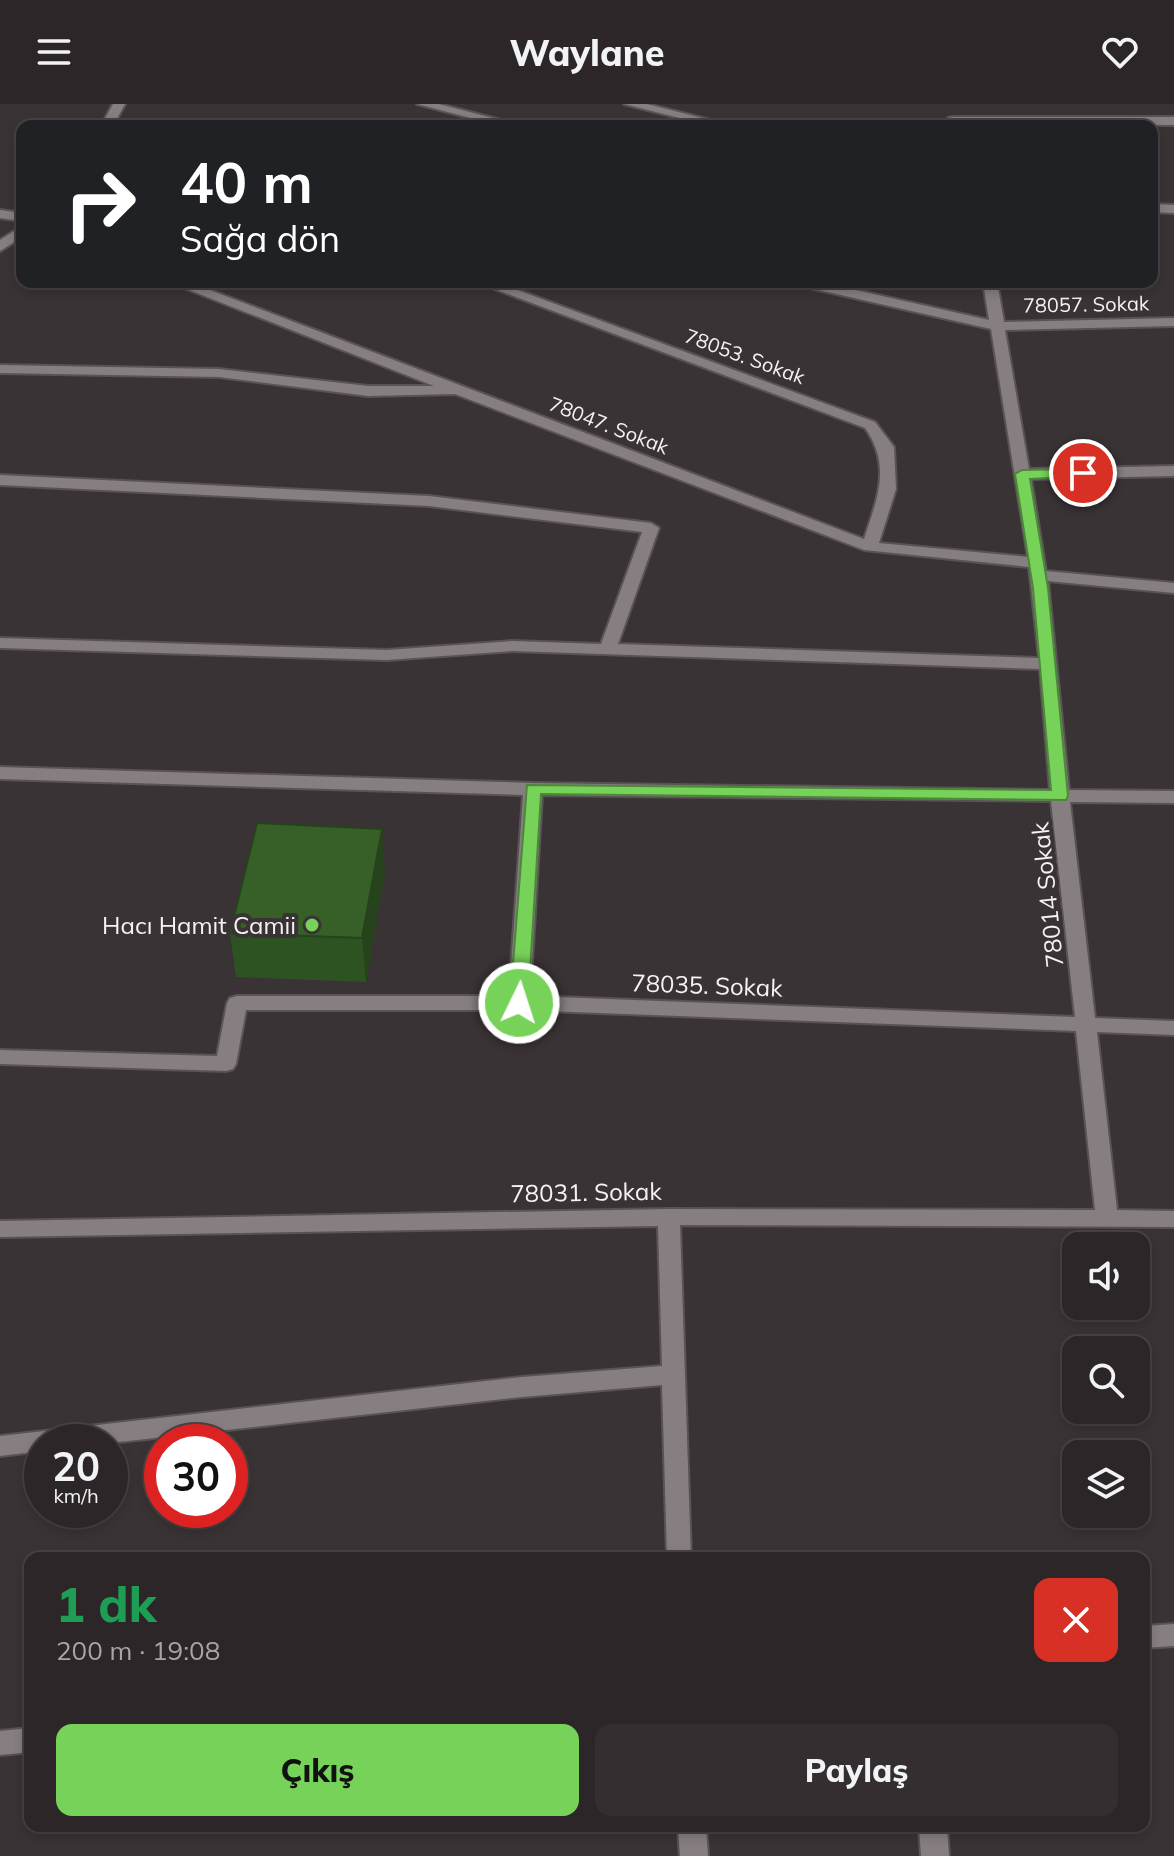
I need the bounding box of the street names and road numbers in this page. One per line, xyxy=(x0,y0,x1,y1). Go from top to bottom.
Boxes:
street label: 78057. Sokak xyxy=(1023,290,1150,318)
street label: 78053. Sokak xyxy=(681,323,809,390)
street label: 78047. Sokak xyxy=(546,391,673,460)
street label: 78014 Sokak xyxy=(1024,820,1070,969)
street label: 78035. Sokak xyxy=(631,967,784,1003)
street label: 78031. Sokak xyxy=(510,1176,663,1208)

